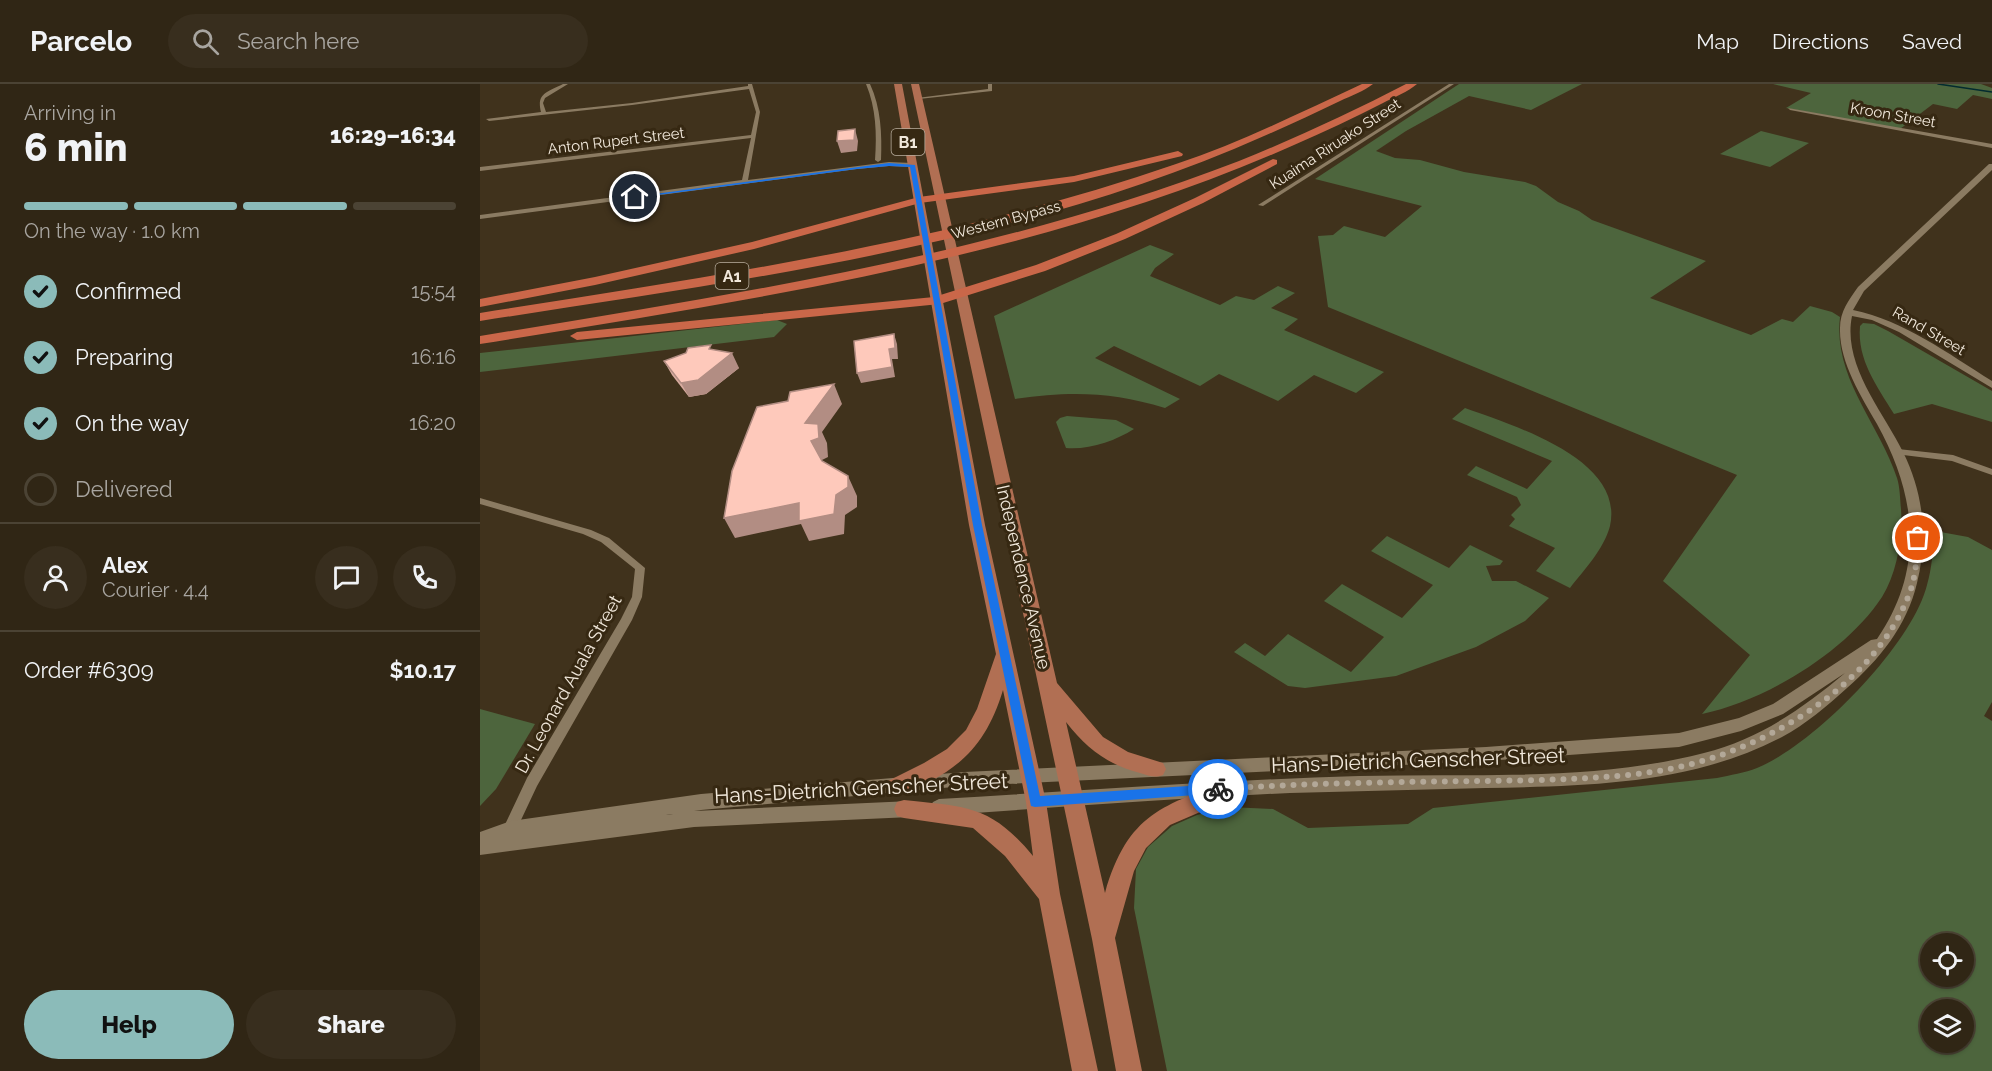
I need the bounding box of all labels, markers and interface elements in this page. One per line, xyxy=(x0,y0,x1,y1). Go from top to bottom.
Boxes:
search box xyxy=(168,14,588,68)
text: Parcelo xyxy=(30,25,132,58)
icon: search xyxy=(189,25,222,58)
text: Search here xyxy=(237,28,359,54)
text: Map xyxy=(1696,29,1739,54)
text: Directions xyxy=(1772,29,1869,54)
text: Saved xyxy=(1902,29,1962,54)
street label: Kuaima Riruako Street xyxy=(1266,95,1404,193)
street label: Kroon Street xyxy=(1849,99,1937,131)
text: Arriving in xyxy=(24,101,116,125)
text: 16:29–16:34 xyxy=(330,122,456,148)
text: 6 min xyxy=(24,124,128,170)
street label: Anton Rupert Street xyxy=(547,124,685,158)
road number: B1 xyxy=(892,129,924,155)
pin xyxy=(609,171,660,222)
icon: home xyxy=(618,180,651,213)
street label: Western Bypass xyxy=(949,197,1063,243)
text: On the way · 1.0 km xyxy=(24,219,200,243)
road number: A1 xyxy=(716,263,748,289)
icon: check xyxy=(24,275,57,308)
text: Confirmed xyxy=(75,278,182,304)
text: 15:54 xyxy=(411,279,456,303)
street label: Rand Street xyxy=(1889,303,1969,359)
icon: check xyxy=(24,341,57,374)
text: Preparing xyxy=(75,344,173,370)
text: 16:16 xyxy=(411,345,456,369)
icon: check xyxy=(24,407,57,440)
text: On the way xyxy=(75,410,189,436)
text: 16:20 xyxy=(409,411,456,435)
text: Delivered xyxy=(75,476,173,502)
street label: Independence Avenue xyxy=(993,483,1056,672)
pin xyxy=(1892,512,1943,563)
icon: bag xyxy=(1901,521,1934,554)
button: person xyxy=(24,546,87,609)
button: chat xyxy=(315,546,378,609)
button: phone xyxy=(393,546,456,609)
text: Alex xyxy=(102,552,148,578)
text: Courier · 4.4 xyxy=(102,578,209,602)
street label: Dr. Leonard Auala Street xyxy=(510,591,626,777)
text: Order #6309 xyxy=(24,657,154,683)
text: $10.17 xyxy=(390,657,456,683)
street label: Hans-Dietrich Genscher Street xyxy=(1270,742,1566,778)
courier xyxy=(1188,759,1248,819)
street label: Hans-Dietrich Genscher Street xyxy=(713,768,1009,808)
icon: bike xyxy=(1202,773,1235,806)
map controls xyxy=(1920,933,1974,1053)
button: locate xyxy=(1920,933,1974,987)
button: Help xyxy=(24,990,234,1059)
button: Share xyxy=(246,990,456,1059)
button: layers xyxy=(1920,999,1974,1053)

